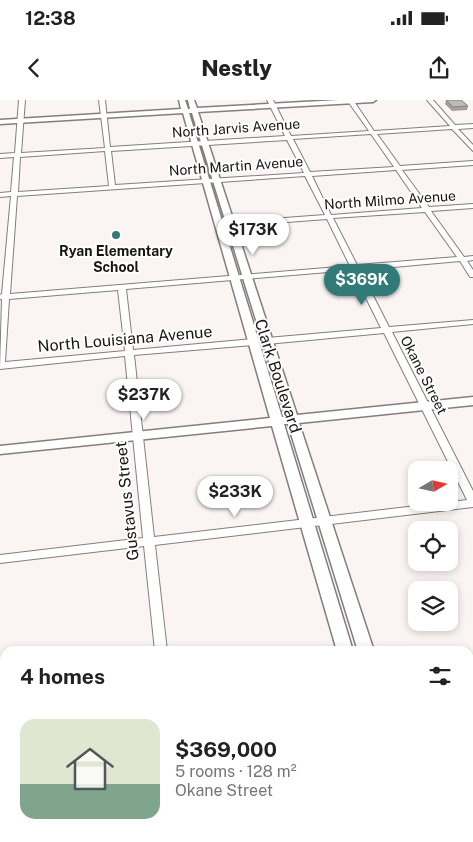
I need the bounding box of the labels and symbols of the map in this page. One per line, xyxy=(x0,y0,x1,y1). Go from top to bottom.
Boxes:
street label: North Jarvis Avenue xyxy=(171,116,301,140)
street label: North Martin Avenue xyxy=(168,153,304,179)
street label: North Milmo Avenue xyxy=(324,187,457,213)
pin: $173K xyxy=(218,214,288,256)
marker: Ryan Elementary School xyxy=(110,229,122,241)
place label: Ryan Elementary School xyxy=(59,243,173,275)
pin: $369K xyxy=(327,264,397,306)
street label: Clark Boulevard xyxy=(251,317,305,435)
street label: North Louisiana Avenue xyxy=(37,322,213,356)
street label: Okane Street xyxy=(397,333,451,417)
pin: $237K xyxy=(109,378,179,421)
street label: Gustavus Street xyxy=(111,440,143,562)
north arrow xyxy=(408,461,458,511)
pin: $233K xyxy=(200,476,270,518)

